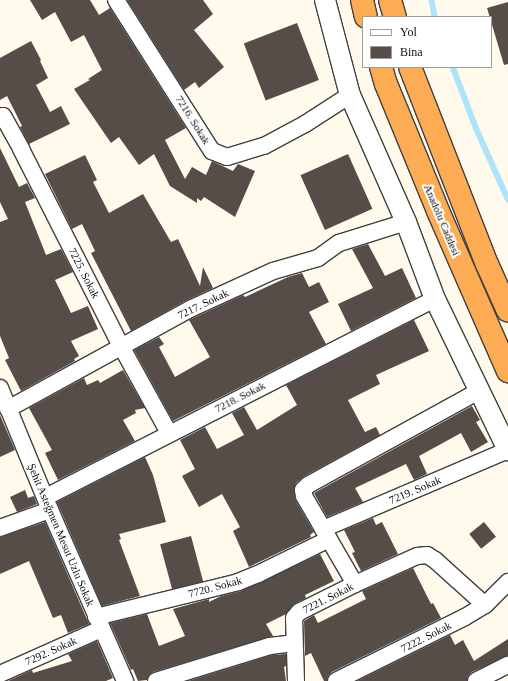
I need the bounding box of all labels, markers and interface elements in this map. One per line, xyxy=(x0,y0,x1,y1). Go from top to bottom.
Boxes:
legend xyxy=(362,16,492,68)
text: Yol xyxy=(400,25,417,39)
text: Bina xyxy=(400,45,423,59)
street label: 7216. Sokak xyxy=(173,93,213,147)
street label: Anadolu Caddesi xyxy=(421,182,463,258)
street label: 7225. Sokak xyxy=(66,246,102,300)
street label: 7217. Sokak xyxy=(175,286,231,322)
street label: 7218. Sokak xyxy=(213,379,267,415)
street label: Şehit Asteğmen Mesut Uzlu Sokak xyxy=(25,461,97,609)
street label: 7219. Sokak xyxy=(387,473,443,507)
street label: 7720. Sokak xyxy=(187,574,243,600)
street label: 7221. Sokak xyxy=(301,580,355,616)
street label: 7222. Sokak xyxy=(399,619,453,655)
street label: 7292. Sokak xyxy=(23,634,79,668)

